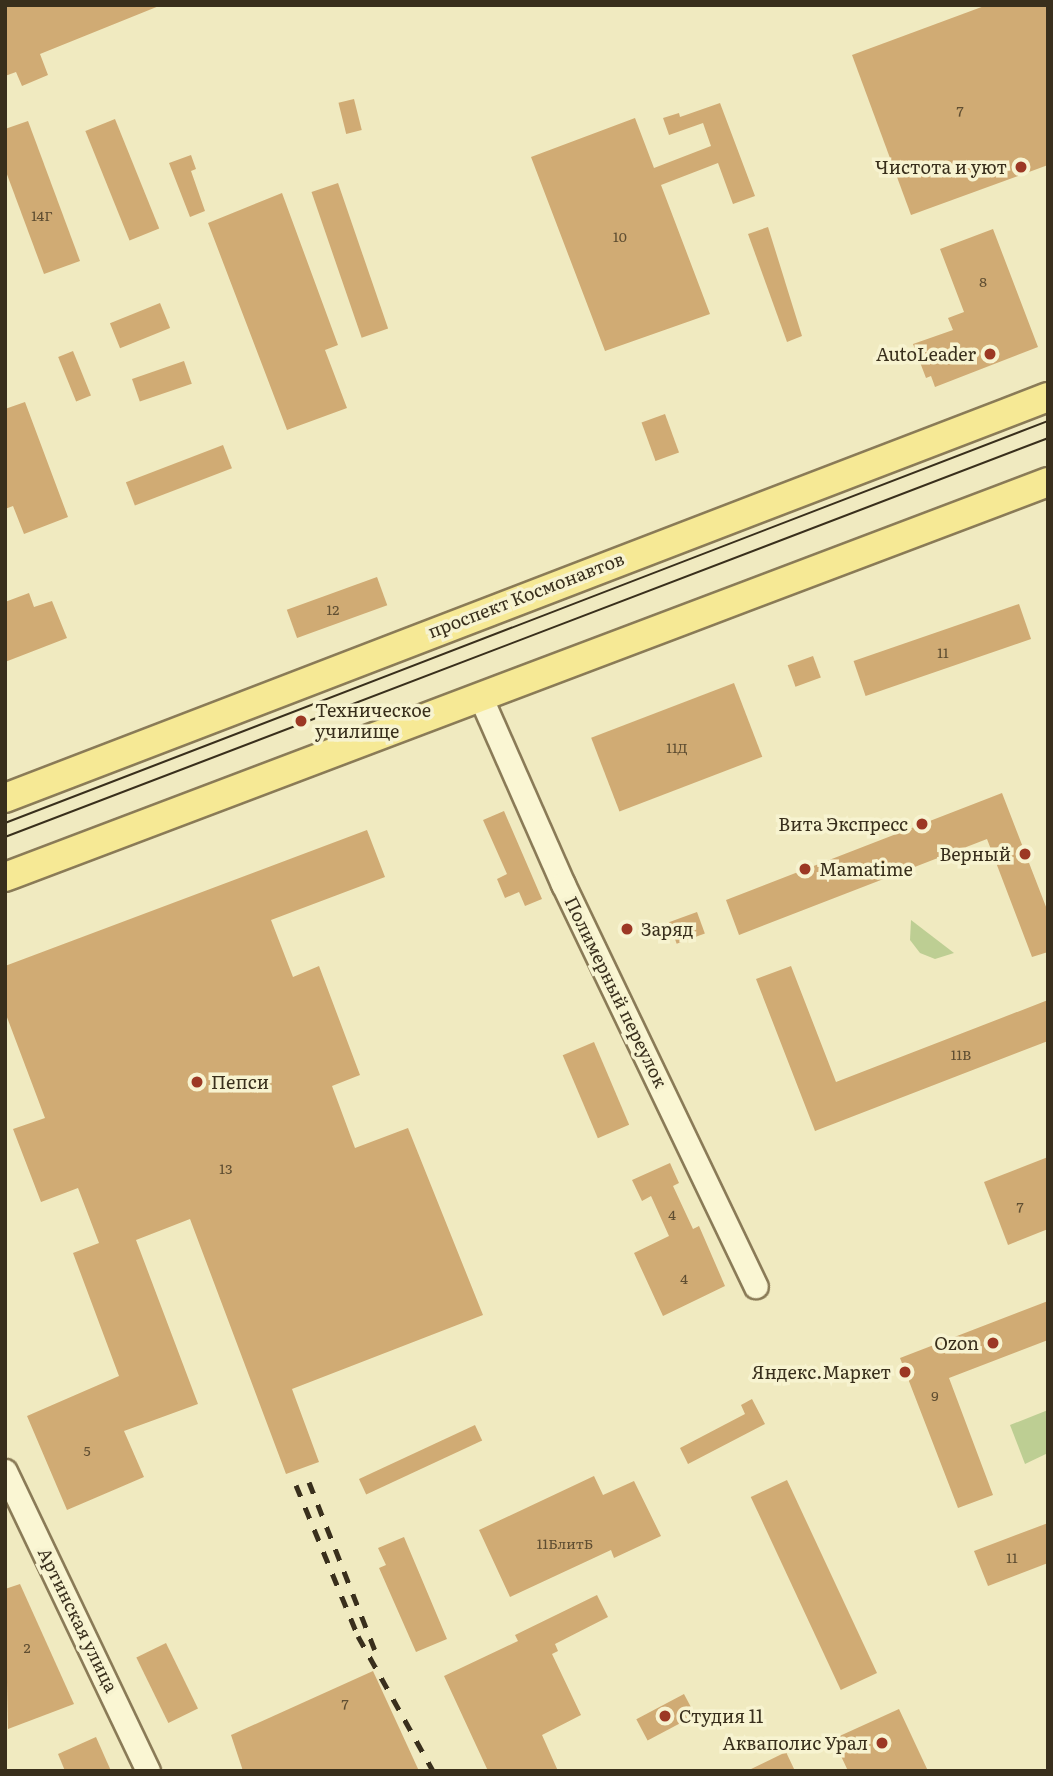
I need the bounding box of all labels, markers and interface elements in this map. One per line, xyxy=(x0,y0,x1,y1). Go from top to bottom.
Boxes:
house number: 7 xyxy=(956,102,964,118)
place label: Чистота и уют xyxy=(875,156,1007,178)
marker: Чистота и уют xyxy=(1013,159,1029,175)
house number: 14Г xyxy=(31,207,53,223)
house number: 10 xyxy=(613,228,627,244)
house number: 8 xyxy=(979,273,987,289)
place label: AutoLeader xyxy=(876,343,976,365)
marker: AutoLeader xyxy=(982,346,998,362)
street label: проспект Космонавтов xyxy=(425,548,627,642)
house number: 12 xyxy=(327,601,339,617)
house number: 11 xyxy=(937,644,949,660)
place label: Техническое училище xyxy=(315,700,431,742)
marker: Техническое училище xyxy=(293,713,309,729)
house number: 11Д xyxy=(666,739,688,755)
place label: Вита Экспресс xyxy=(778,813,908,835)
marker: Вита Экспресс xyxy=(914,816,930,832)
place label: Верный xyxy=(939,843,1011,865)
marker: Верный xyxy=(1017,846,1033,862)
place label: Mamatime xyxy=(819,858,913,880)
marker: Mamatime xyxy=(797,861,813,877)
street label: Полимерный переулок xyxy=(560,893,672,1091)
place label: Заряд xyxy=(641,918,694,940)
marker: Заряд xyxy=(619,921,635,937)
house number: 11В xyxy=(951,1046,971,1062)
place label: Пепси xyxy=(211,1071,269,1093)
marker: Пепси xyxy=(189,1074,205,1090)
house number: 13 xyxy=(219,1160,233,1176)
house number: 7 xyxy=(1016,1198,1024,1214)
house number: 4 xyxy=(668,1206,676,1222)
house number: 4 xyxy=(680,1270,688,1286)
place label: Ozon xyxy=(934,1332,979,1354)
marker: Ozon xyxy=(985,1335,1001,1351)
place label: Яндекс.Маркет xyxy=(752,1361,891,1383)
marker: Яндекс.Маркет xyxy=(897,1364,913,1380)
house number: 9 xyxy=(931,1387,939,1403)
house number: 5 xyxy=(83,1442,91,1458)
house number: 11БлитБ xyxy=(537,1535,593,1551)
street label: Артинская улица xyxy=(34,1544,122,1696)
house number: 11 xyxy=(1006,1549,1018,1565)
house number: 2 xyxy=(23,1639,31,1655)
house number: 7 xyxy=(341,1695,349,1711)
place label: Студия 11 xyxy=(679,1705,763,1727)
marker: Студия 11 xyxy=(657,1708,673,1724)
place label: Акваполис Урал xyxy=(723,1732,868,1754)
marker: Акваполис Урал xyxy=(874,1735,890,1751)

